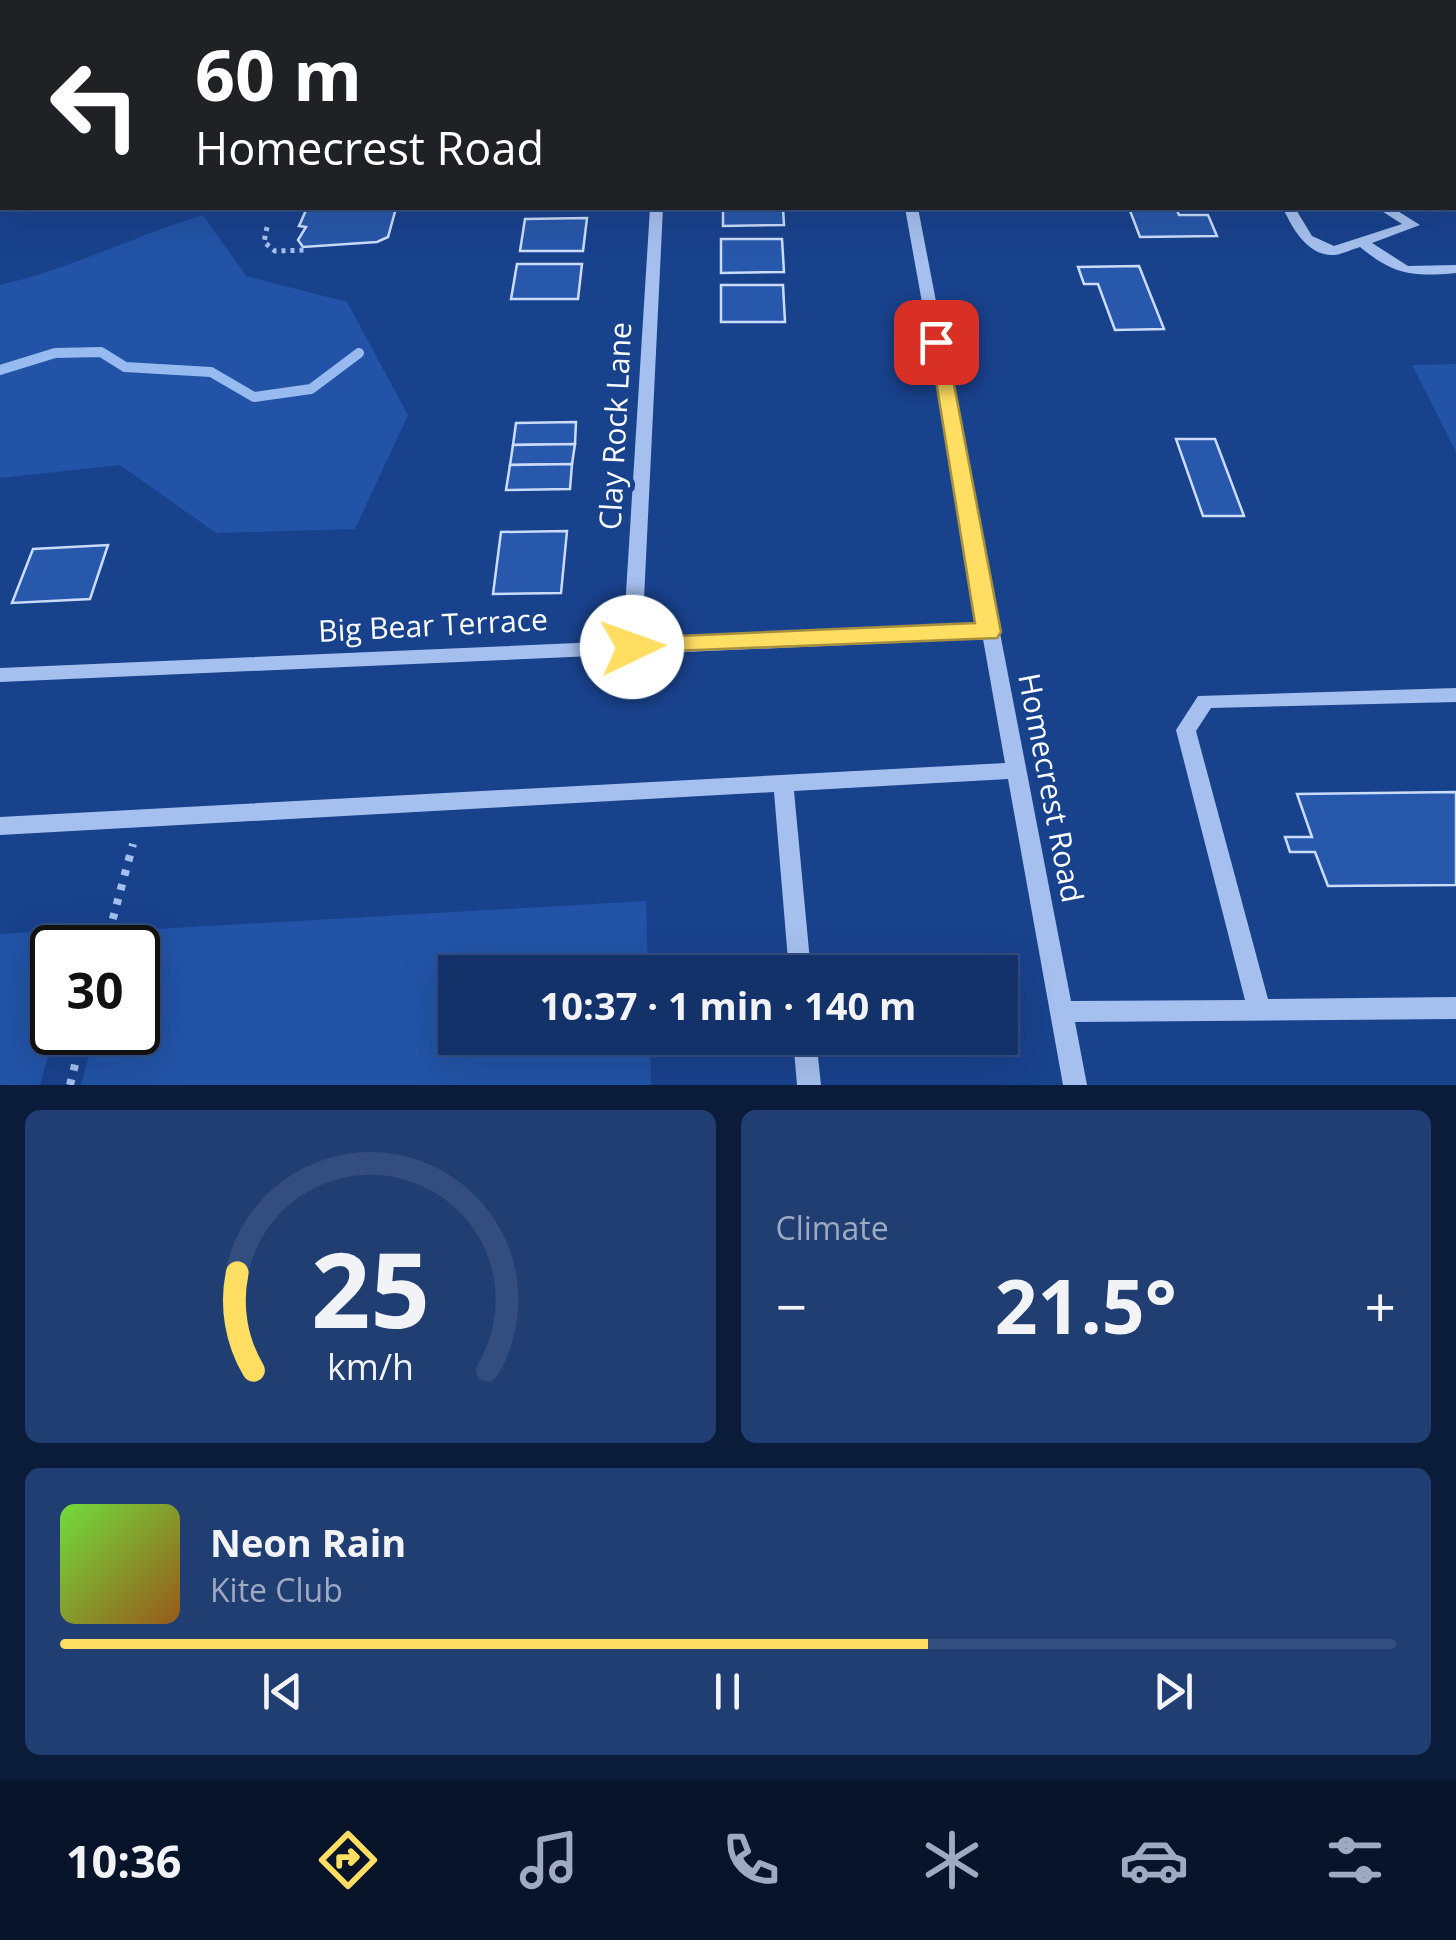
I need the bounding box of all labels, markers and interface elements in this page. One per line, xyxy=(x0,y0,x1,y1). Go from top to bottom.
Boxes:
text: 60 m xyxy=(195,26,362,122)
icon: left xyxy=(30,40,160,170)
text: Homecrest Road xyxy=(195,117,544,178)
pin xyxy=(894,300,979,385)
icon: arrive xyxy=(909,315,964,370)
street label: Clay Rock Lane xyxy=(589,321,640,531)
position arrow xyxy=(580,595,684,699)
street label: Big Bear Terrace xyxy=(317,598,549,651)
street label: Homecrest Road xyxy=(1009,670,1094,906)
speed limit sign: 30 xyxy=(30,925,160,1055)
text: 10:37 · 1 min · 140 m xyxy=(540,979,916,1031)
text: Climate xyxy=(776,1206,889,1249)
text: 25 xyxy=(311,1217,430,1358)
text: 21.5° xyxy=(995,1254,1177,1356)
text: − xyxy=(776,1268,807,1343)
text: + xyxy=(1365,1268,1396,1343)
text: km/h xyxy=(327,1342,414,1390)
text: Neon Rain xyxy=(210,1516,406,1568)
text: Kite Club xyxy=(210,1568,343,1611)
icon: previous xyxy=(255,1664,310,1719)
icon: pause xyxy=(700,1664,755,1719)
icon: next xyxy=(1146,1664,1201,1719)
icon: directions xyxy=(313,1825,383,1895)
icon: music xyxy=(514,1825,584,1895)
icon: phone xyxy=(716,1825,786,1895)
icon: climate xyxy=(917,1825,987,1895)
icon: car xyxy=(1119,1825,1189,1895)
icon: filters xyxy=(1320,1825,1390,1895)
text: 10:36 xyxy=(66,1830,181,1891)

